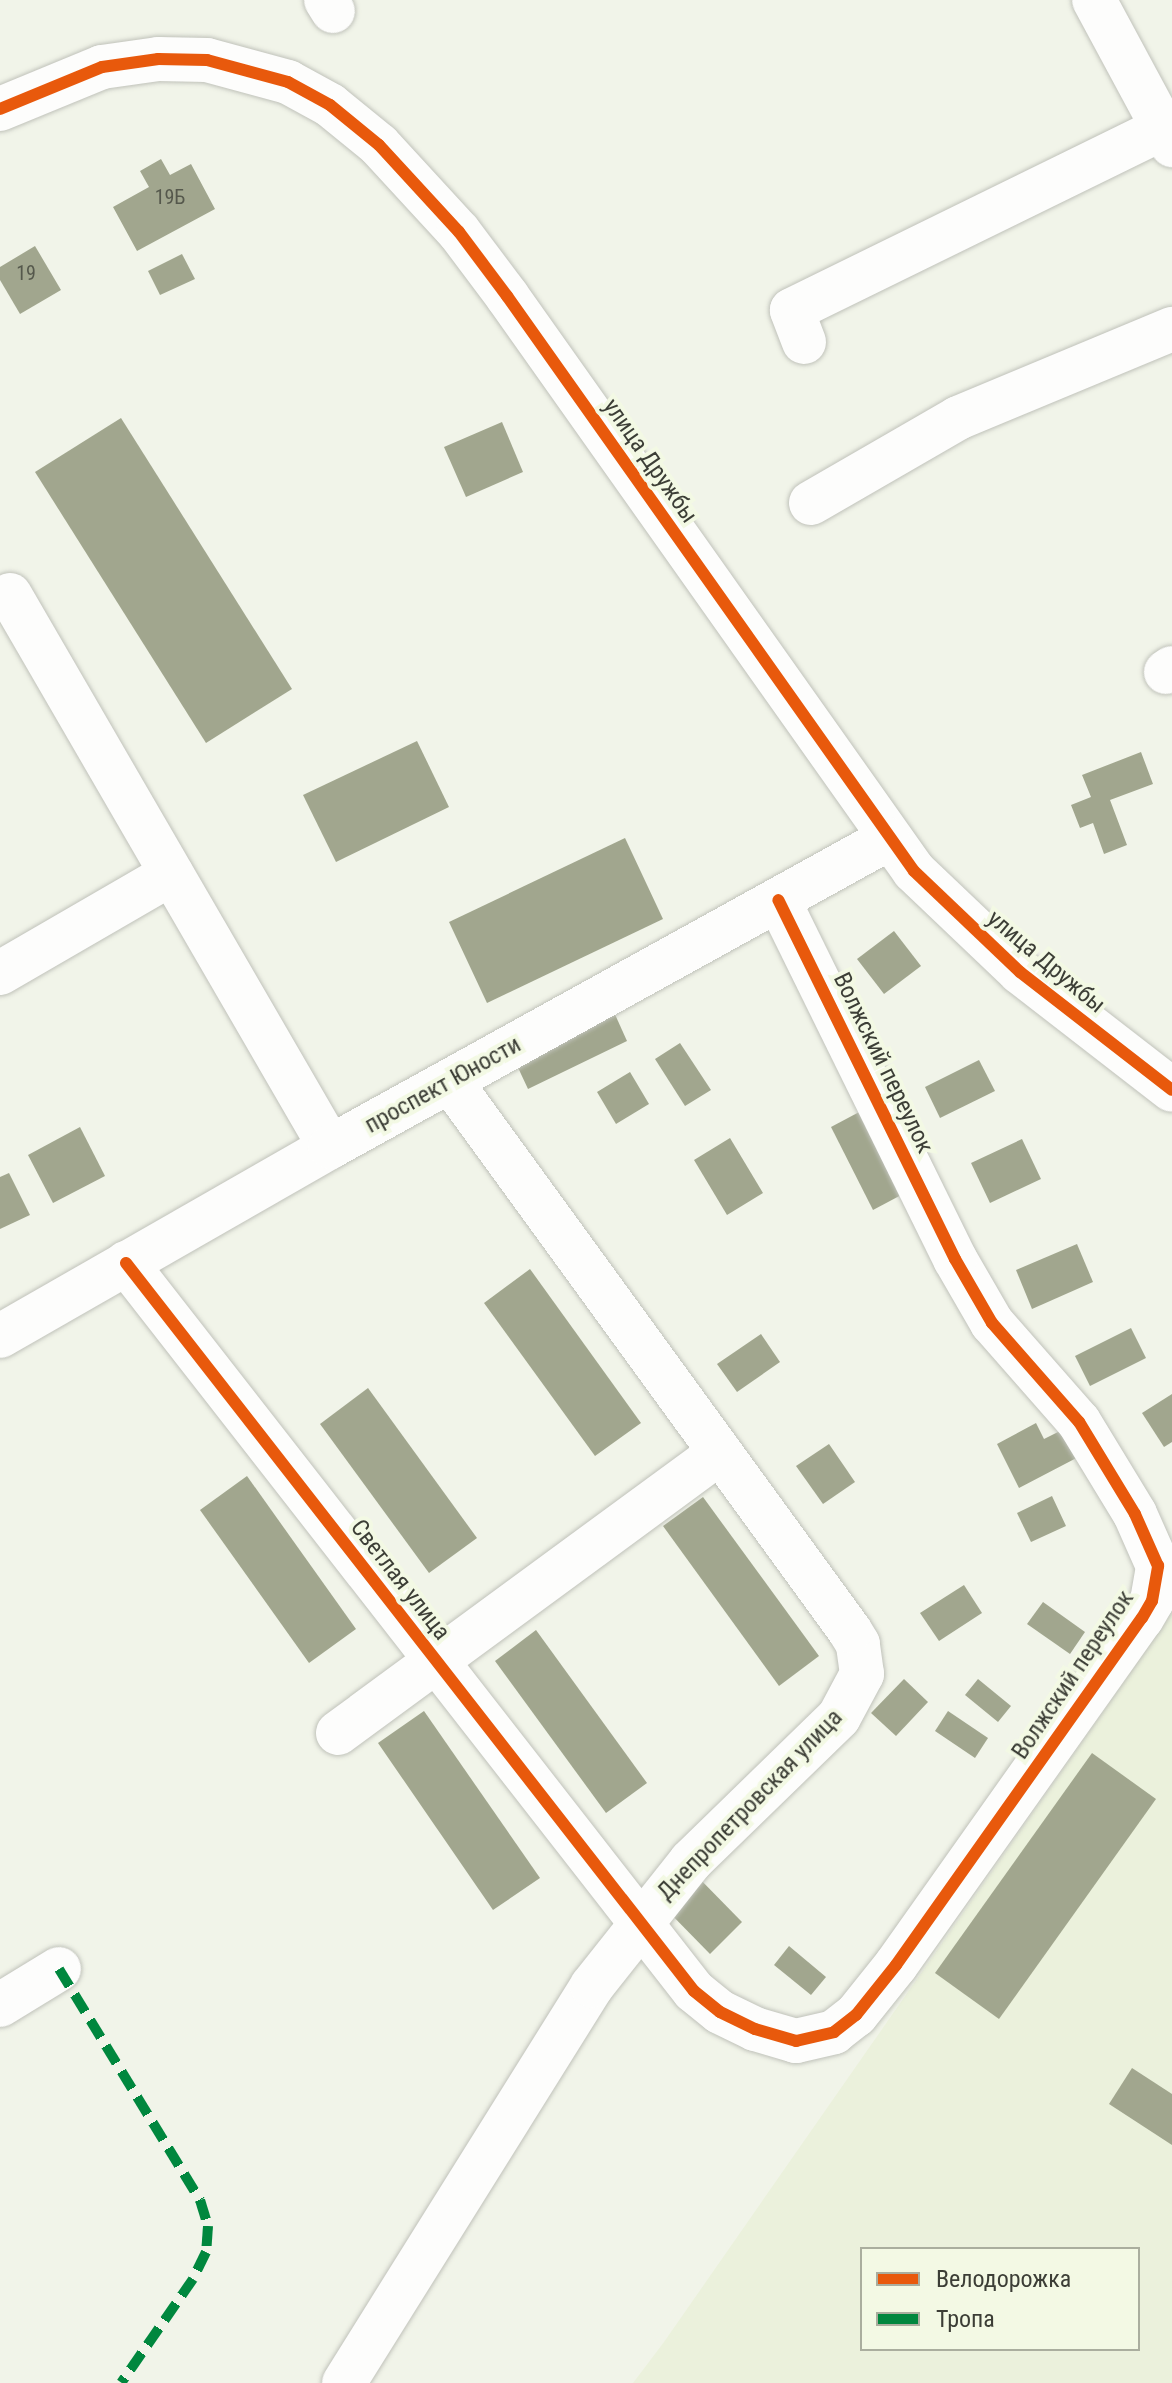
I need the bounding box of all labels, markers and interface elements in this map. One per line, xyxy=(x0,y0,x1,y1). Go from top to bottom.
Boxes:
house number: 19Б xyxy=(155,185,185,209)
house number: 19 xyxy=(16,261,36,285)
street label: улица Дружбы xyxy=(597,393,703,529)
street label: улица Дружбы xyxy=(981,904,1111,1020)
street label: Волжский переулок xyxy=(827,968,939,1158)
street label: проспект Юности xyxy=(360,1030,526,1140)
street label: Светлая улица xyxy=(344,1514,456,1646)
street label: Волжский переулок xyxy=(1006,1585,1140,1765)
street label: Днепропетровская улица xyxy=(651,1704,849,1906)
legend xyxy=(860,2247,1140,2351)
text: Велодорожка xyxy=(936,2265,1071,2293)
text: Тропа xyxy=(936,2305,995,2333)

